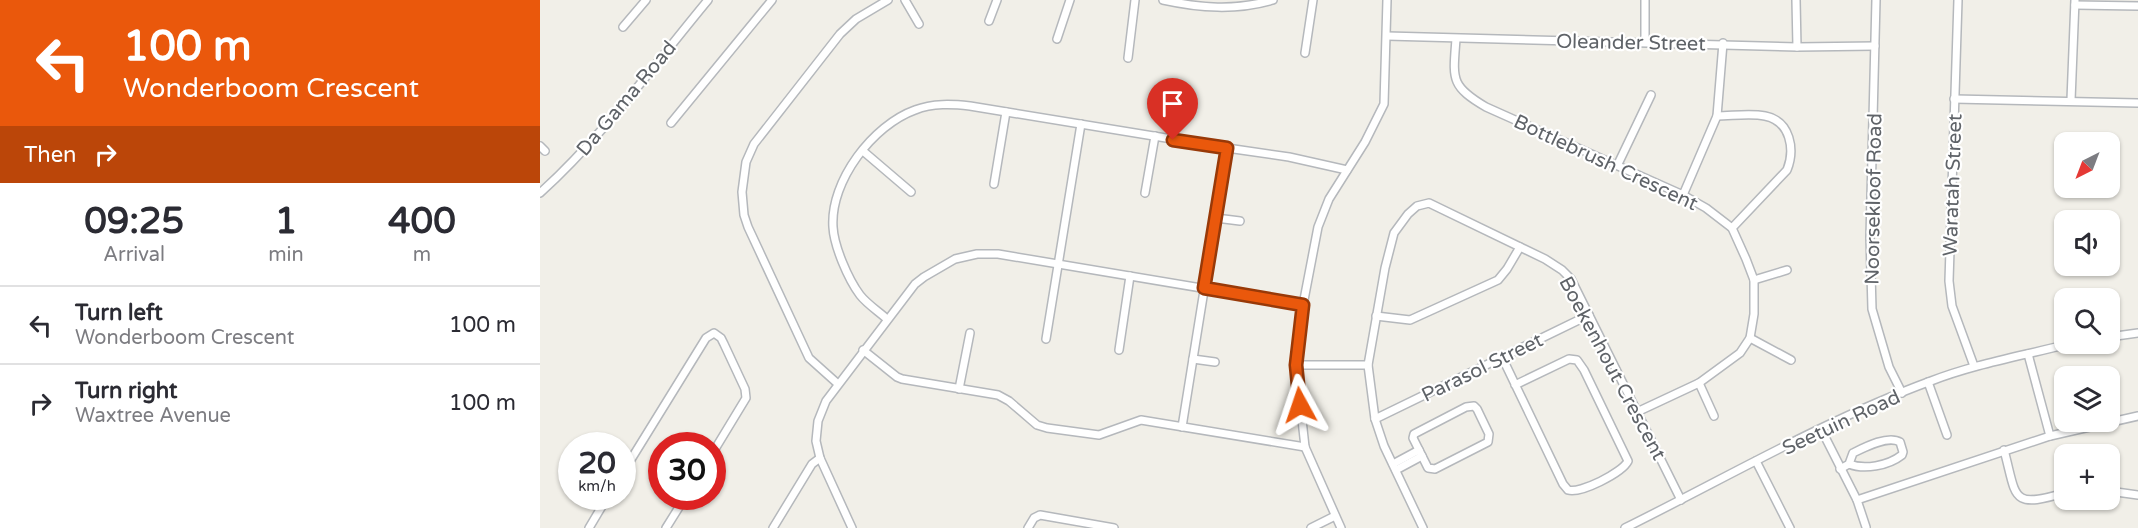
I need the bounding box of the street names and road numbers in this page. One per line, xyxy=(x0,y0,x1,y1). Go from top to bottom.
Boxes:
street label: Oleander Street xyxy=(1556,30,1706,56)
street label: Da Gama Road xyxy=(572,36,682,161)
street label: Bottlebrush Crescent xyxy=(1510,110,1702,216)
street label: Noorsekloof Road xyxy=(1861,113,1887,285)
street label: Waratah Street xyxy=(1939,113,1967,257)
street label: Boekenhout Crescent xyxy=(1554,273,1671,465)
street label: Parasol Street xyxy=(1418,328,1547,408)
street label: Seetuin Road xyxy=(1779,385,1904,461)

